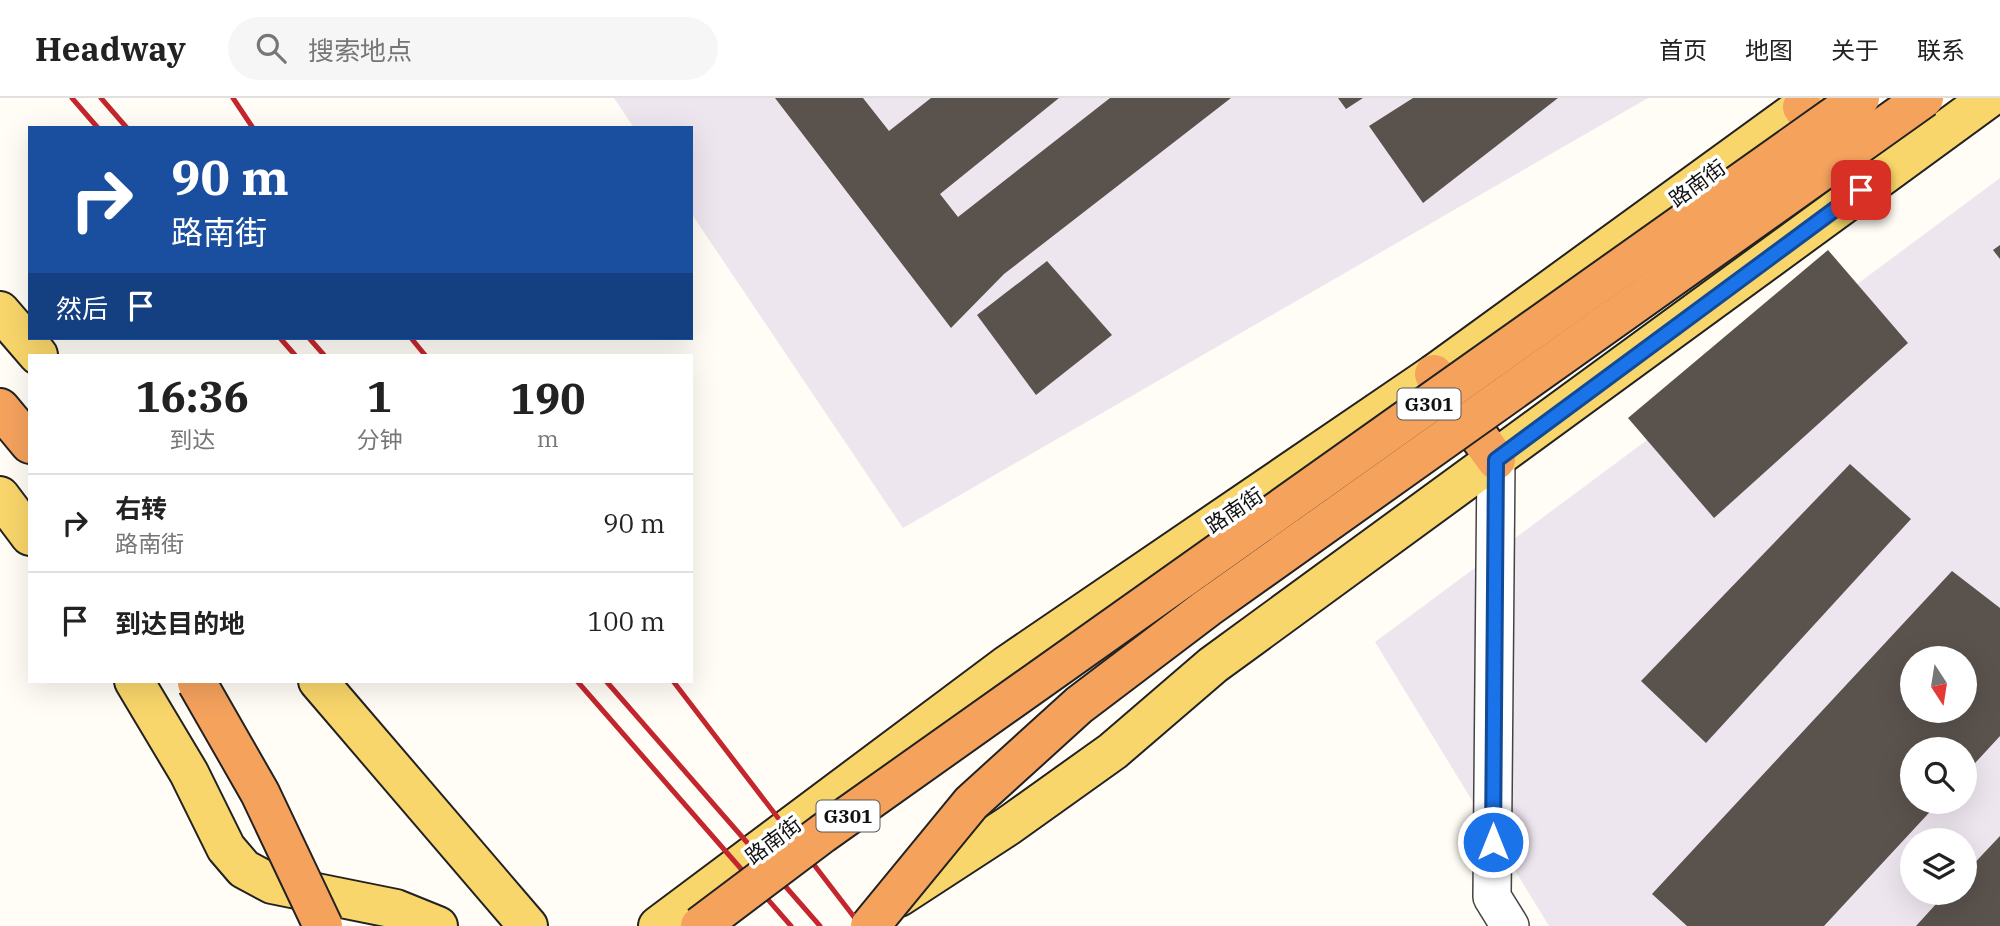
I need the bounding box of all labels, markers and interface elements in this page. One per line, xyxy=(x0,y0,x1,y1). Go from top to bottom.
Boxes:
search box xyxy=(228,17,718,80)
text: Headway xyxy=(35,27,186,70)
icon: search xyxy=(252,29,290,67)
text: 搜索地点 xyxy=(308,33,412,67)
text: 首页 xyxy=(1659,34,1707,66)
text: 地图 xyxy=(1745,34,1793,66)
text: 关于 xyxy=(1831,34,1879,66)
text: 联系 xyxy=(1917,34,1965,66)
text: 90 m xyxy=(171,145,289,208)
street label: 路南街 xyxy=(1663,153,1731,213)
icon: right xyxy=(56,154,147,245)
pin xyxy=(1831,160,1891,220)
icon: arrive xyxy=(1842,171,1880,209)
text: 路南街 xyxy=(171,211,267,253)
icon: arrive xyxy=(122,287,160,325)
text: 然后 xyxy=(56,291,108,325)
text: 16:36 xyxy=(135,369,249,424)
text: 1 xyxy=(367,369,392,424)
text: 190 xyxy=(510,371,586,426)
road number: G301 xyxy=(1398,388,1460,420)
text: m xyxy=(537,423,559,453)
text: 到达 xyxy=(169,424,215,454)
text: 分钟 xyxy=(356,424,402,454)
street label: 路南街 xyxy=(1200,481,1268,539)
text: 右转 xyxy=(115,491,167,525)
icon: right xyxy=(56,504,94,542)
text: 90 m xyxy=(603,506,665,540)
text: 路南街 xyxy=(115,528,184,558)
icon: arrive xyxy=(56,602,94,640)
text: 100 m xyxy=(587,604,665,638)
text: 到达目的地 xyxy=(115,606,245,640)
north arrow xyxy=(1900,646,1978,723)
map controls xyxy=(1900,646,1977,905)
button: search xyxy=(1900,737,1977,814)
road number: G301 xyxy=(816,800,880,832)
position arrow xyxy=(1456,805,1530,879)
street label: 路南街 xyxy=(739,810,807,870)
button: layers xyxy=(1900,828,1977,905)

